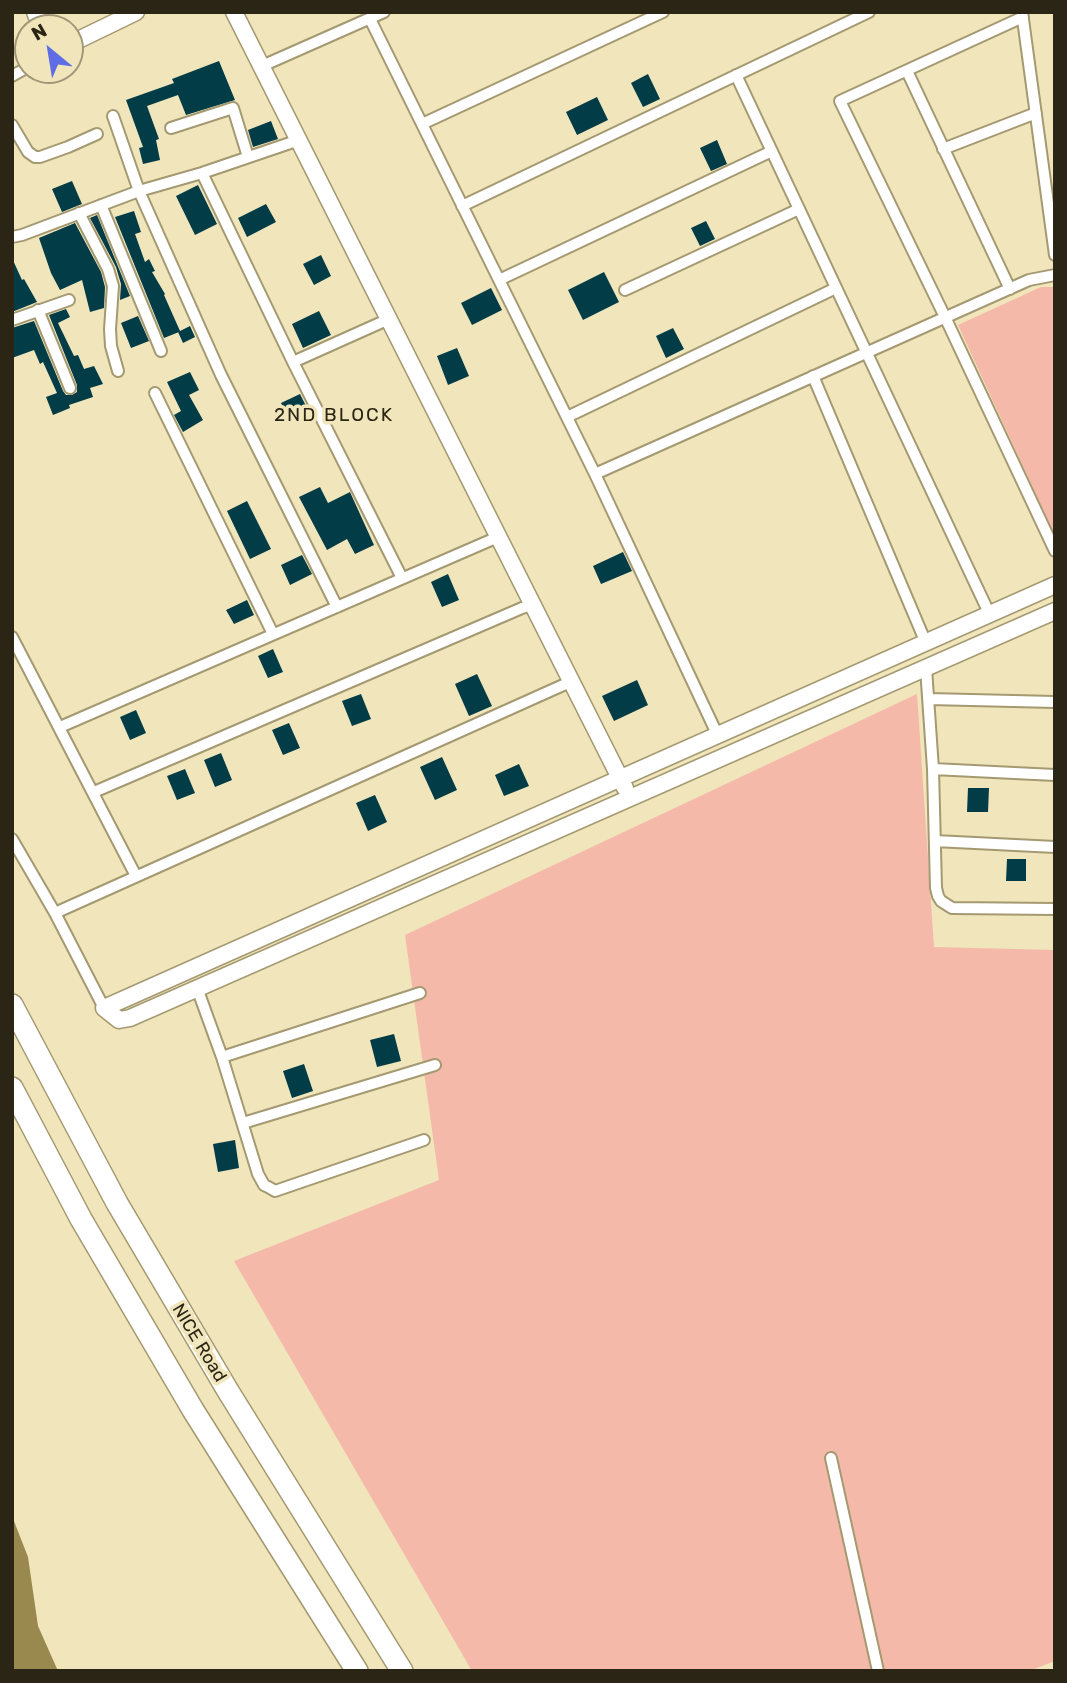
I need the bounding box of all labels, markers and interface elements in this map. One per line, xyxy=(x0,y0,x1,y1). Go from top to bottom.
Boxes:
north arrow xyxy=(14,14,84,84)
text: N xyxy=(28,19,51,45)
district label: 2ND BLOCK xyxy=(275,405,393,427)
street label: NICE Road xyxy=(167,1300,231,1386)

